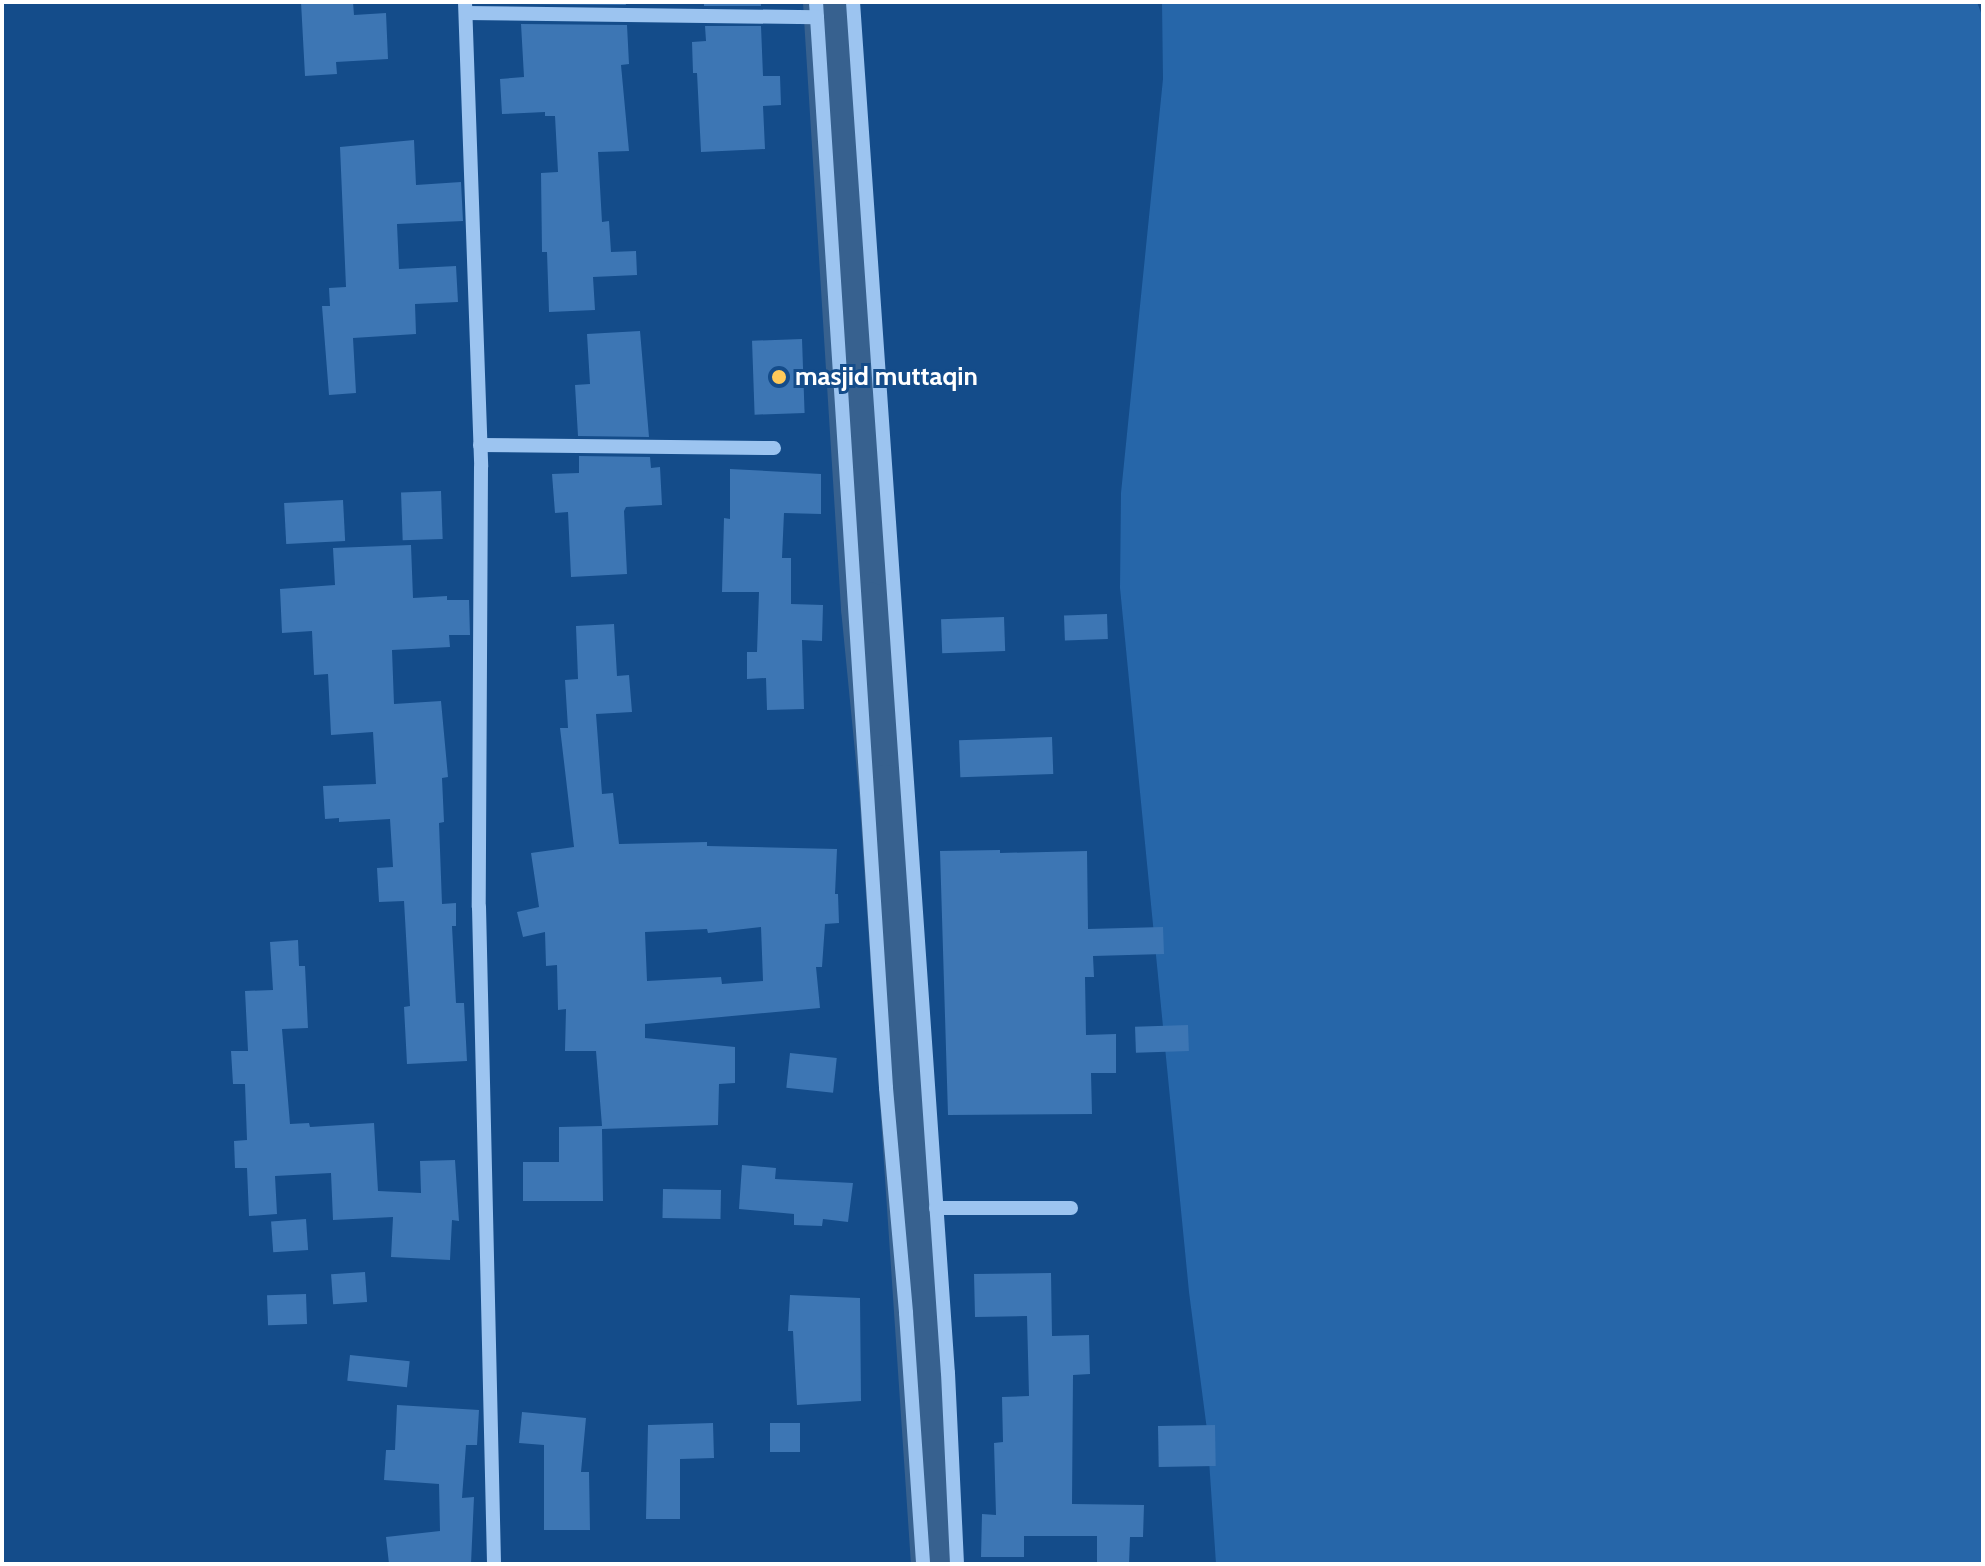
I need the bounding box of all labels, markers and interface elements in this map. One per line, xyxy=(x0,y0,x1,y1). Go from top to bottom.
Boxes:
place label: masjid muttaqin xyxy=(795,361,978,393)
marker: masjid muttaqin xyxy=(770,368,788,386)

